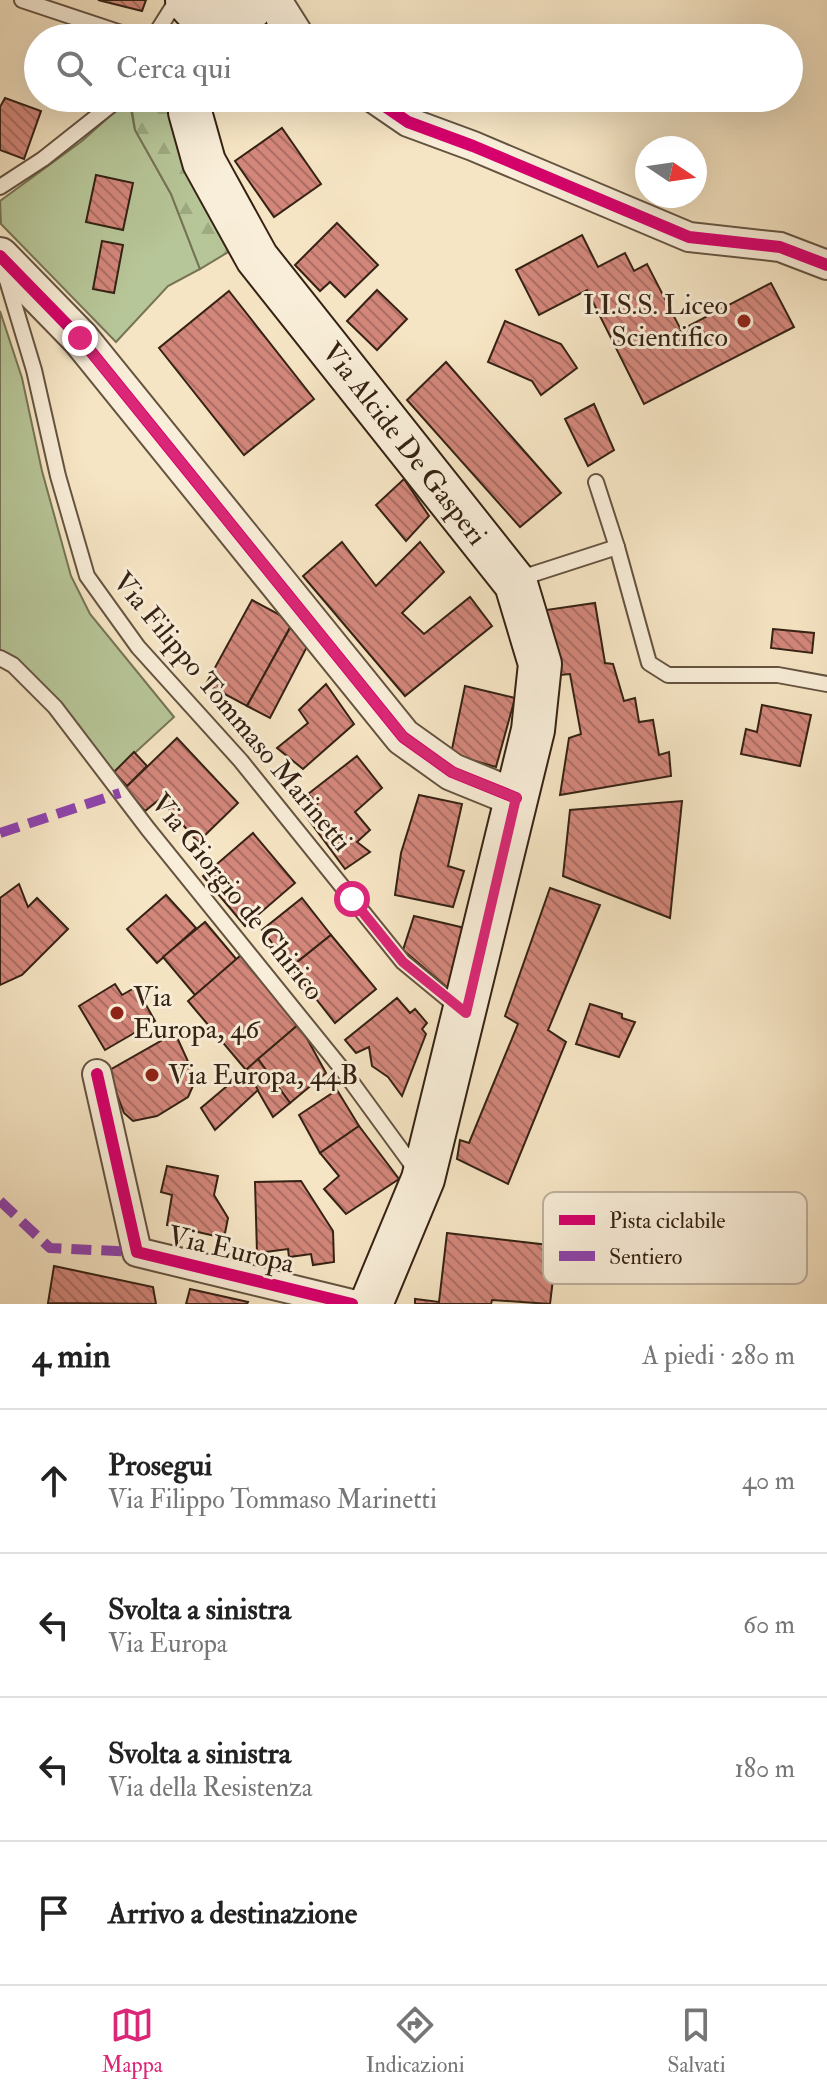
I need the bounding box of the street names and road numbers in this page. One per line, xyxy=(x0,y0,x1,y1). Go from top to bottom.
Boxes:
street label: Via Alcide De Gasperi xyxy=(314,335,494,553)
street label: Via Filippo Tommaso Marinetti xyxy=(105,565,359,859)
street label: Via Giorgio de Chirico xyxy=(143,786,331,1008)
street label: Via Europa xyxy=(164,1218,298,1282)

